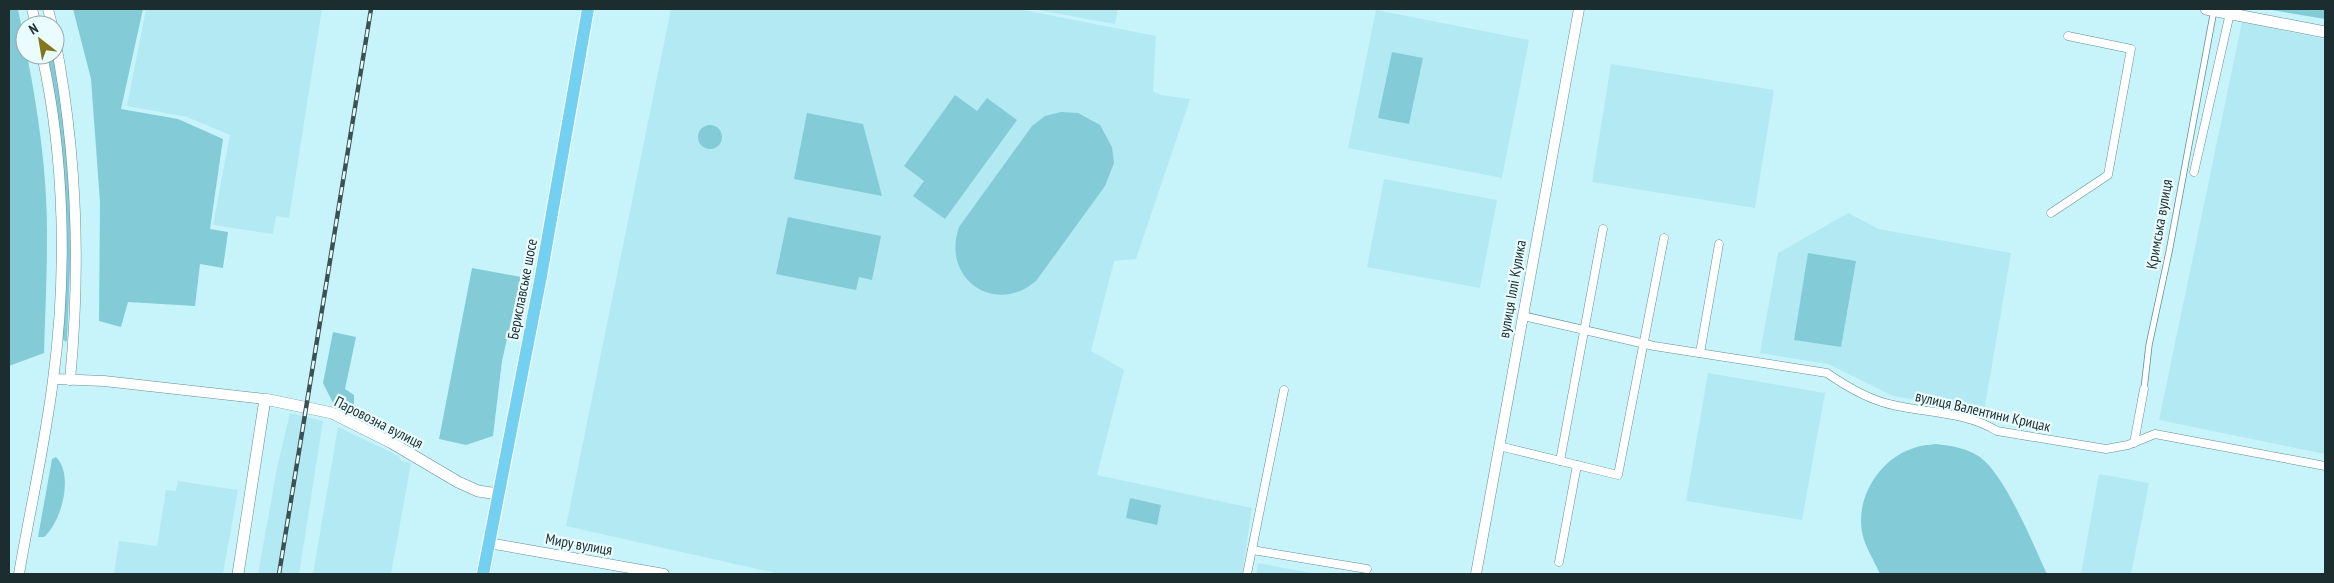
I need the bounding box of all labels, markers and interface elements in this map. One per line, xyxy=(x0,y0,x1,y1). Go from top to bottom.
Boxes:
north arrow xyxy=(15,15,65,65)
text: N xyxy=(25,19,41,39)
street label: Кримська вулиця xyxy=(2142,177,2176,270)
street label: Бериславське шосе xyxy=(503,237,541,341)
street label: вулиця Іллі Кулика xyxy=(1494,239,1530,339)
street label: вулиця Валентини Крицак xyxy=(1913,386,2053,436)
street label: Паровозна вулиця xyxy=(331,392,427,453)
street label: Миру вулиця xyxy=(544,529,614,559)

